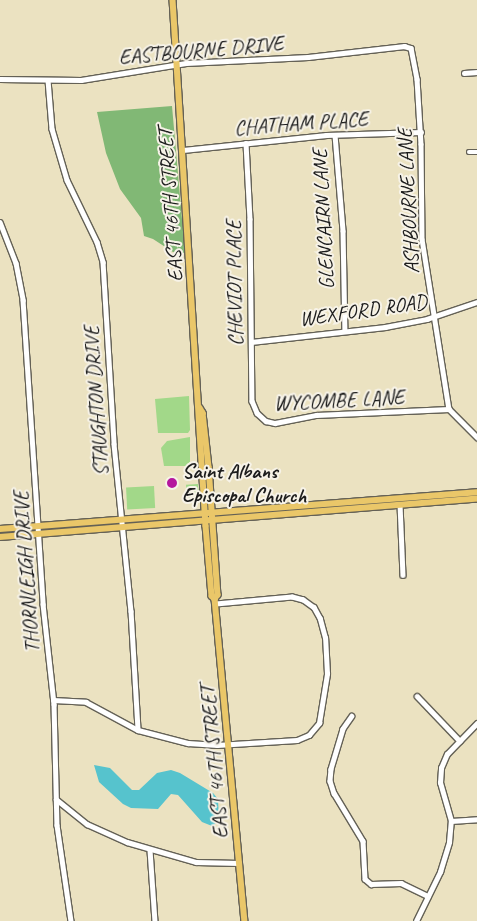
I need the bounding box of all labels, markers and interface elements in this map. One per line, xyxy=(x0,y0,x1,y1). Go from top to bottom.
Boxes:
street label: EASTBOURNE DRIVE xyxy=(118,30,284,70)
street label: CHATHAM PLACE xyxy=(233,106,369,140)
street label: EAST 46TH STREET xyxy=(152,127,188,283)
street label: ASHBOURNE LANE xyxy=(392,128,424,274)
street label: GLENCAIRN LANE xyxy=(307,148,339,290)
street label: CHEVIOT PLACE xyxy=(220,220,248,346)
street label: WEXFORD ROAD xyxy=(297,289,429,331)
street label: STAUGHTON DRIVE xyxy=(78,325,114,477)
street label: WYCOMBE LANE xyxy=(273,384,405,416)
place label: Saint Albans Episcopal Church xyxy=(182,458,307,508)
marker: Saint Albans Episcopal Church xyxy=(166,477,178,489)
street label: THORNLEIGH DRIVE xyxy=(8,490,44,654)
street label: EAST 46TH STREET xyxy=(195,684,233,840)

